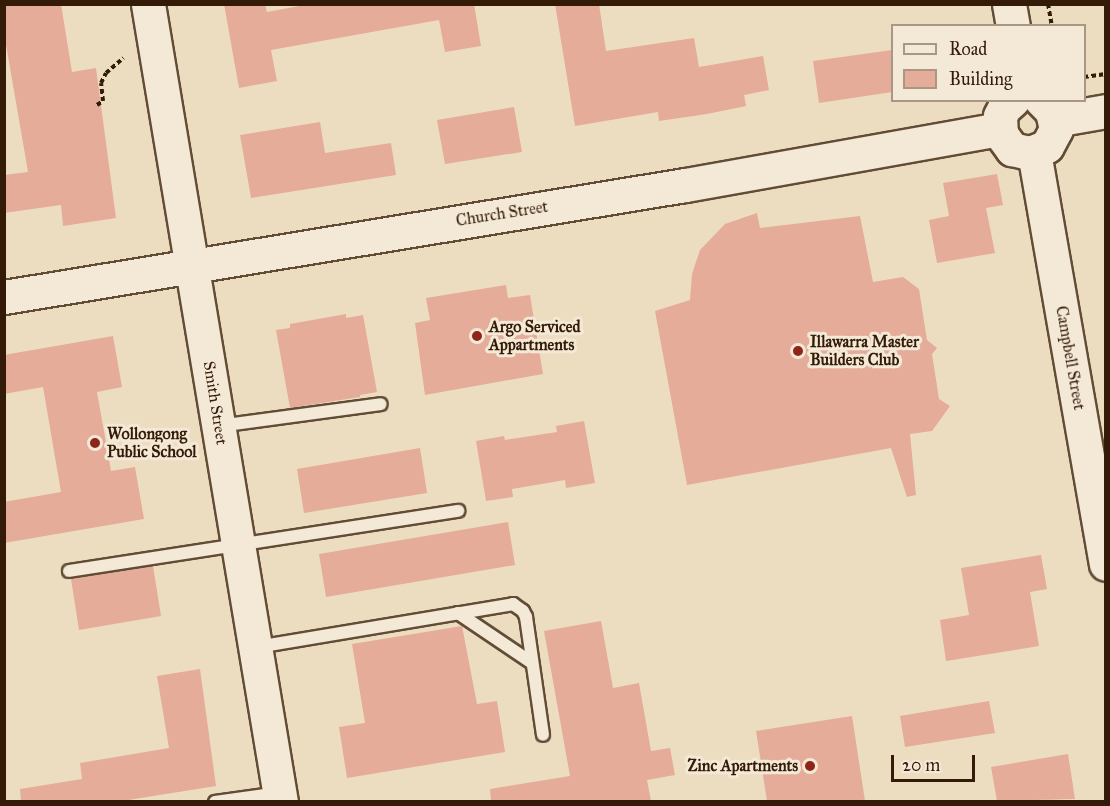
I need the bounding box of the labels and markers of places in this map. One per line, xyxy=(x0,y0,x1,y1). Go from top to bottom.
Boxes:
place label: Argo Serviced Appartments xyxy=(489,317,580,355)
marker: Argo Serviced Appartments xyxy=(470,329,484,343)
place label: Illawarra Master Builders Club xyxy=(810,332,919,370)
marker: Illawarra Master Builders Club xyxy=(791,344,805,358)
place label: Wollongong Public School xyxy=(107,424,197,462)
marker: Wollongong Public School xyxy=(88,436,102,450)
place label: Zinc Apartments xyxy=(687,756,798,776)
marker: Zinc Apartments xyxy=(803,759,817,773)

